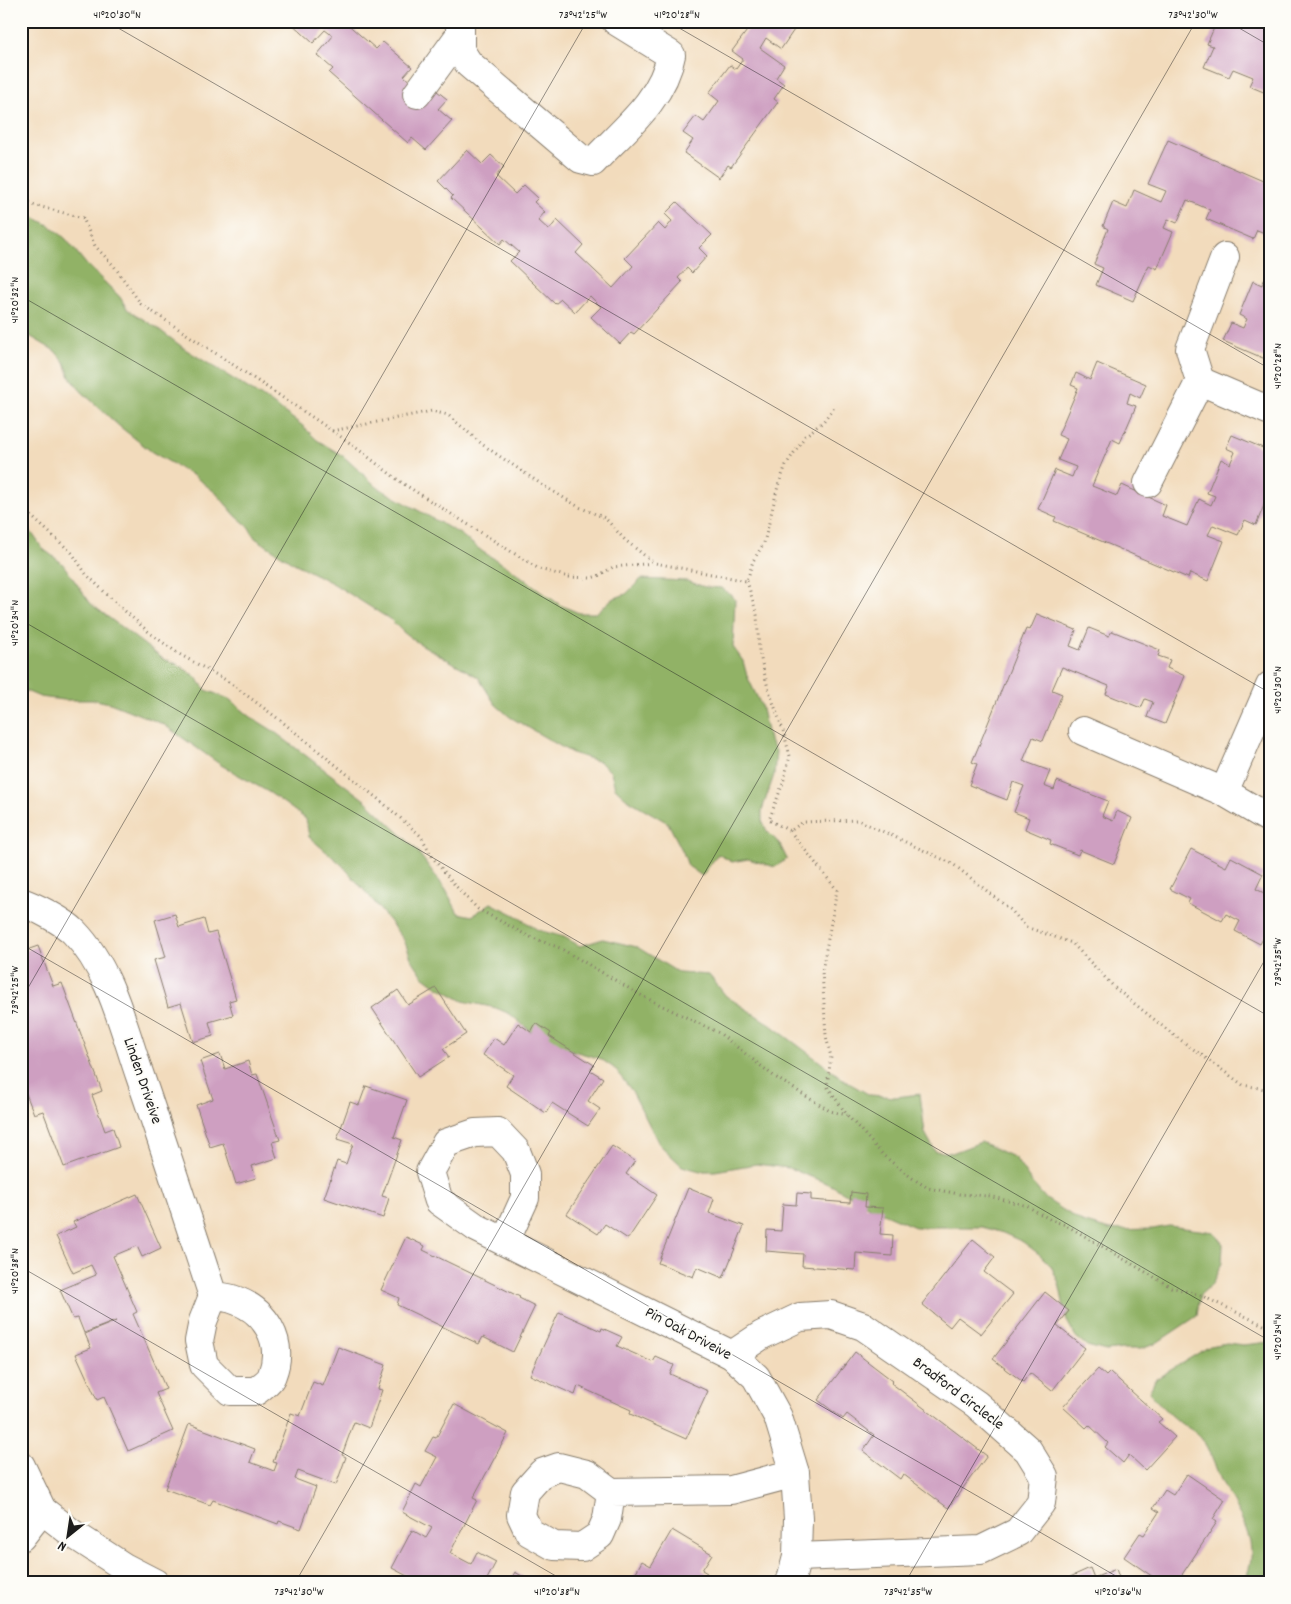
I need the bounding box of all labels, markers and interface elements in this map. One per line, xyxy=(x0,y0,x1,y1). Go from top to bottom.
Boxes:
text: 41°20'30"N xyxy=(93,7,141,24)
text: 73°42'25"W xyxy=(559,7,607,24)
text: 41°20'28"N xyxy=(654,7,700,24)
text: 73°42'30"W xyxy=(1168,7,1218,24)
text: 41°20'32"N xyxy=(7,277,24,323)
text: 41°20'28"N xyxy=(1270,343,1287,389)
text: 41°20'34"N xyxy=(7,600,24,646)
text: 41°20'30"N xyxy=(1270,666,1287,714)
text: 73°42'35"W xyxy=(1270,938,1287,986)
text: 73°42'25"W xyxy=(7,966,24,1014)
street label: Linden Driveive xyxy=(116,1035,168,1127)
text: 41°20'38"N xyxy=(7,1248,24,1294)
street label: Pin Oak Driveive xyxy=(640,1301,736,1367)
text: 41°20'34"N xyxy=(1270,1314,1287,1360)
street label: Bradford Circlecle xyxy=(907,1352,1009,1436)
north arrow xyxy=(42,1512,92,1562)
text: N xyxy=(54,1535,70,1556)
text: 73°42'30"W xyxy=(274,1584,324,1601)
text: 41°20'38"N xyxy=(534,1584,580,1601)
text: 73°42'35"W xyxy=(884,1584,932,1601)
text: 41°20'36"N xyxy=(1094,1584,1142,1601)

